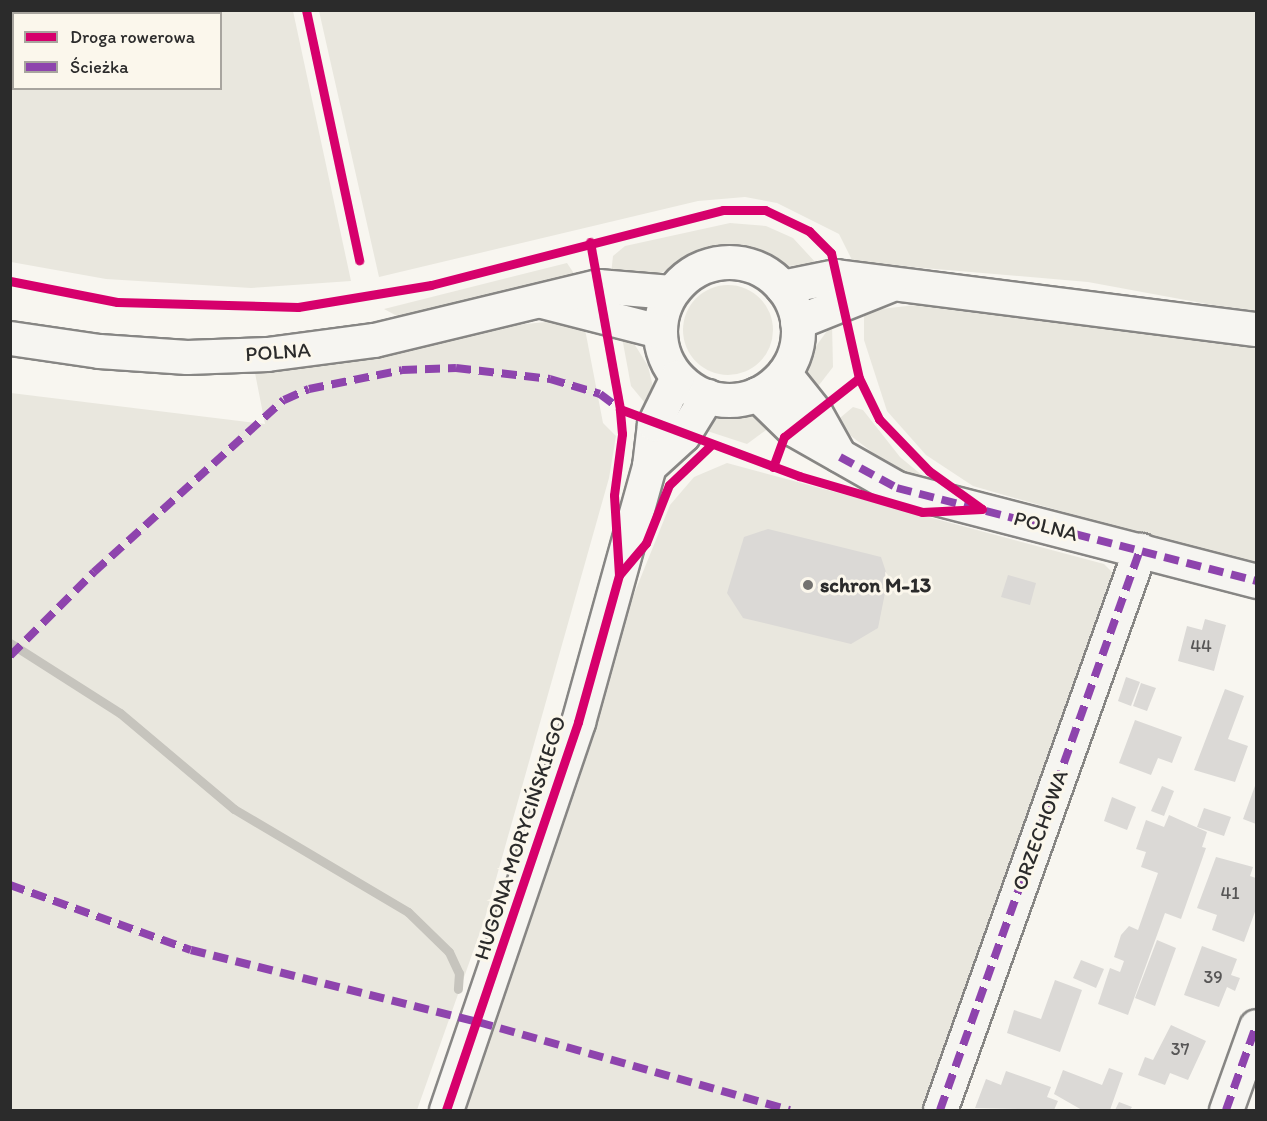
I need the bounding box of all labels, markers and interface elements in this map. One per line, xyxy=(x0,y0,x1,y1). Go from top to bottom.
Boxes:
legend xyxy=(12,12,222,90)
text: Droga rowerowa xyxy=(70,26,195,48)
text: Ścieżka xyxy=(70,56,129,78)
street label: POLNA xyxy=(244,337,312,367)
street label: POLNA xyxy=(1011,505,1081,547)
place label: schron M-13 xyxy=(820,572,931,598)
marker: schron M-13 xyxy=(801,578,815,592)
house number: 44 xyxy=(1190,635,1212,657)
street label: HUGONA MORYCIŃSKIEGO xyxy=(469,713,571,963)
street label: ORZECHOWA xyxy=(1007,766,1073,894)
house number: 41 xyxy=(1220,882,1240,904)
house number: 39 xyxy=(1203,966,1223,988)
house number: 37 xyxy=(1171,1038,1189,1060)

